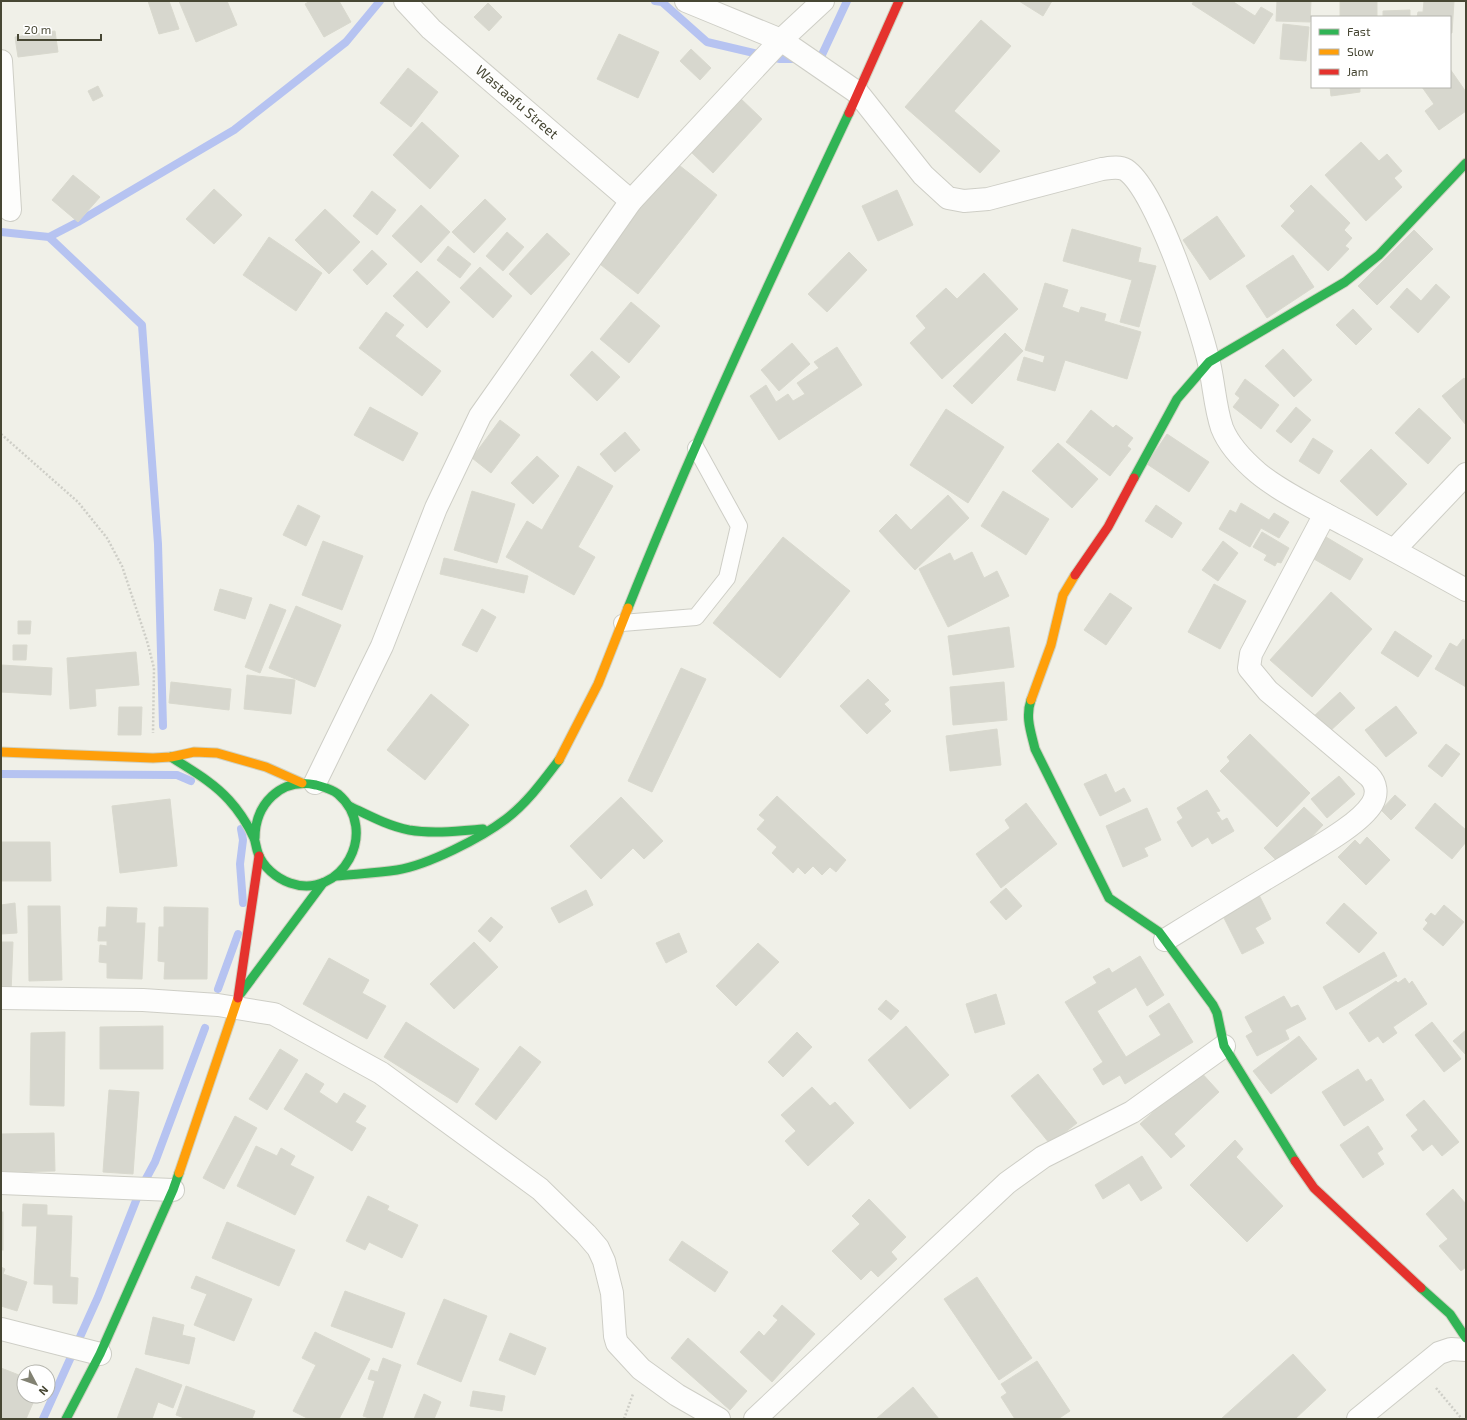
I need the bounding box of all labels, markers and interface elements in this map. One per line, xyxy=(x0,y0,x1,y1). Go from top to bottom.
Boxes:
scale bar xyxy=(18,16,101,42)
legend xyxy=(1311,16,1451,88)
text: 20 m xyxy=(24,22,51,36)
text: Fast xyxy=(1347,24,1371,38)
text: Slow xyxy=(1347,44,1374,58)
street label: Wastaafu Street xyxy=(473,61,562,142)
text: Jam xyxy=(1347,64,1368,78)
north arrow xyxy=(16,1364,56,1404)
text: N xyxy=(36,1384,51,1398)

